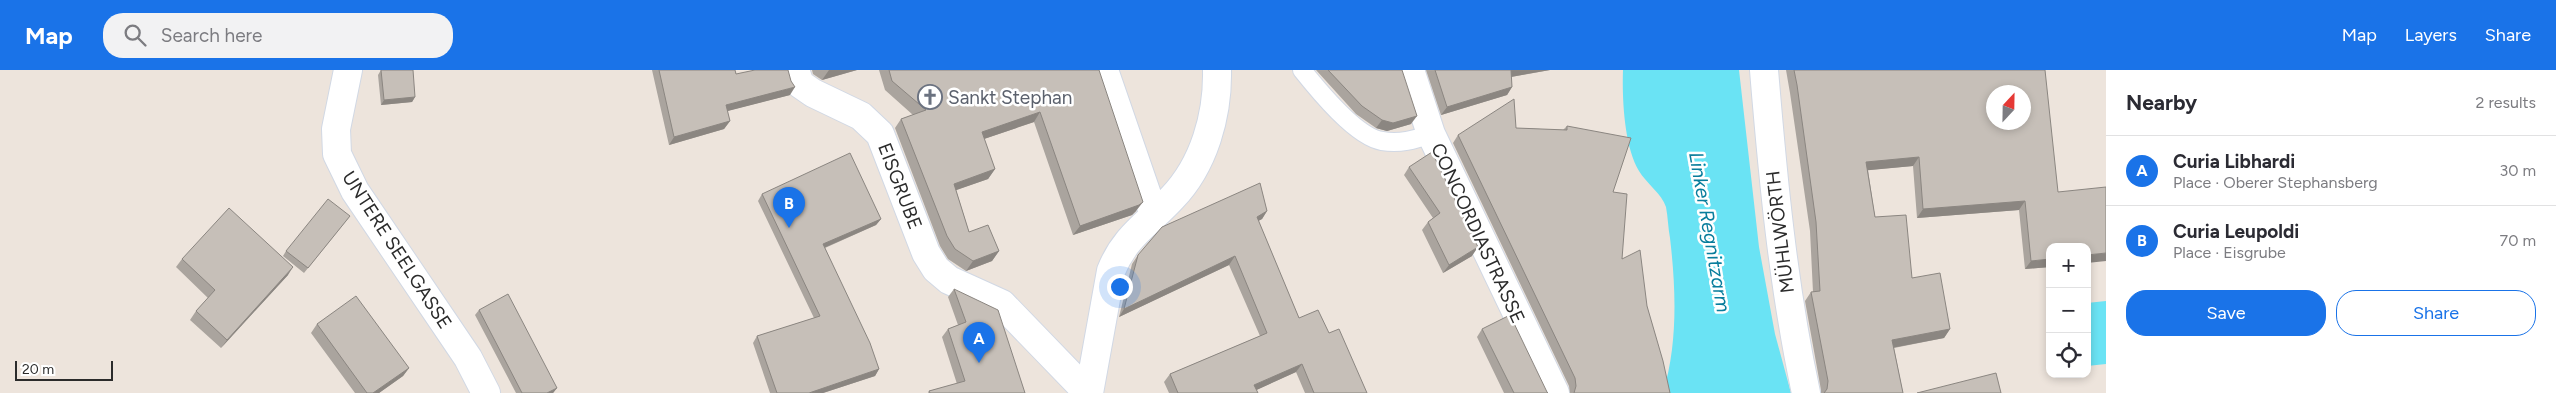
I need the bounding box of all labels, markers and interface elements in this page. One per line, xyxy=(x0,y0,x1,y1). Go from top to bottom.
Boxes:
search box xyxy=(103,13,453,58)
text: Map xyxy=(25,21,73,50)
icon: search xyxy=(121,21,149,49)
text: Search here xyxy=(161,24,262,47)
text: Map xyxy=(2342,24,2377,46)
text: Layers xyxy=(2405,24,2457,46)
text: Share xyxy=(2485,24,2531,46)
church icon: Sankt Stephan xyxy=(917,84,943,110)
north arrow xyxy=(1986,85,2031,130)
place label: Sankt Stephan xyxy=(948,86,1072,109)
text: Nearby xyxy=(2126,90,2197,115)
text: 2 results xyxy=(2476,93,2536,112)
street label: CONCORDIASTRASSE xyxy=(1426,139,1530,327)
street label: EISGRUBE xyxy=(873,140,927,232)
water label: Linker Regnitzarm xyxy=(1684,150,1736,314)
text: Curia Libhardi xyxy=(2173,150,2295,173)
text: A xyxy=(2136,161,2148,180)
text: 30 m xyxy=(2499,161,2536,180)
street label: UNTERE SEELGASSE xyxy=(337,167,457,333)
street label: MÜHLWÖRTH xyxy=(1761,169,1799,295)
text: Place · Oberer Stephansberg xyxy=(2173,173,2378,192)
pin: B xyxy=(773,187,805,228)
text: Curia Leupoldi xyxy=(2173,220,2299,243)
text: B xyxy=(2137,231,2147,250)
text: 70 m xyxy=(2500,231,2536,250)
map controls xyxy=(2046,243,2091,378)
button: + xyxy=(2046,243,2091,288)
text: Place · Eisgrube xyxy=(2173,243,2286,262)
your location xyxy=(1107,274,1133,300)
button: − xyxy=(2046,288,2091,333)
button: Save xyxy=(2126,290,2326,336)
button: Share xyxy=(2336,290,2536,336)
pin: A xyxy=(963,322,995,363)
button: locate xyxy=(2046,333,2091,378)
scale bar xyxy=(15,358,112,381)
text: 20 m xyxy=(22,361,54,378)

